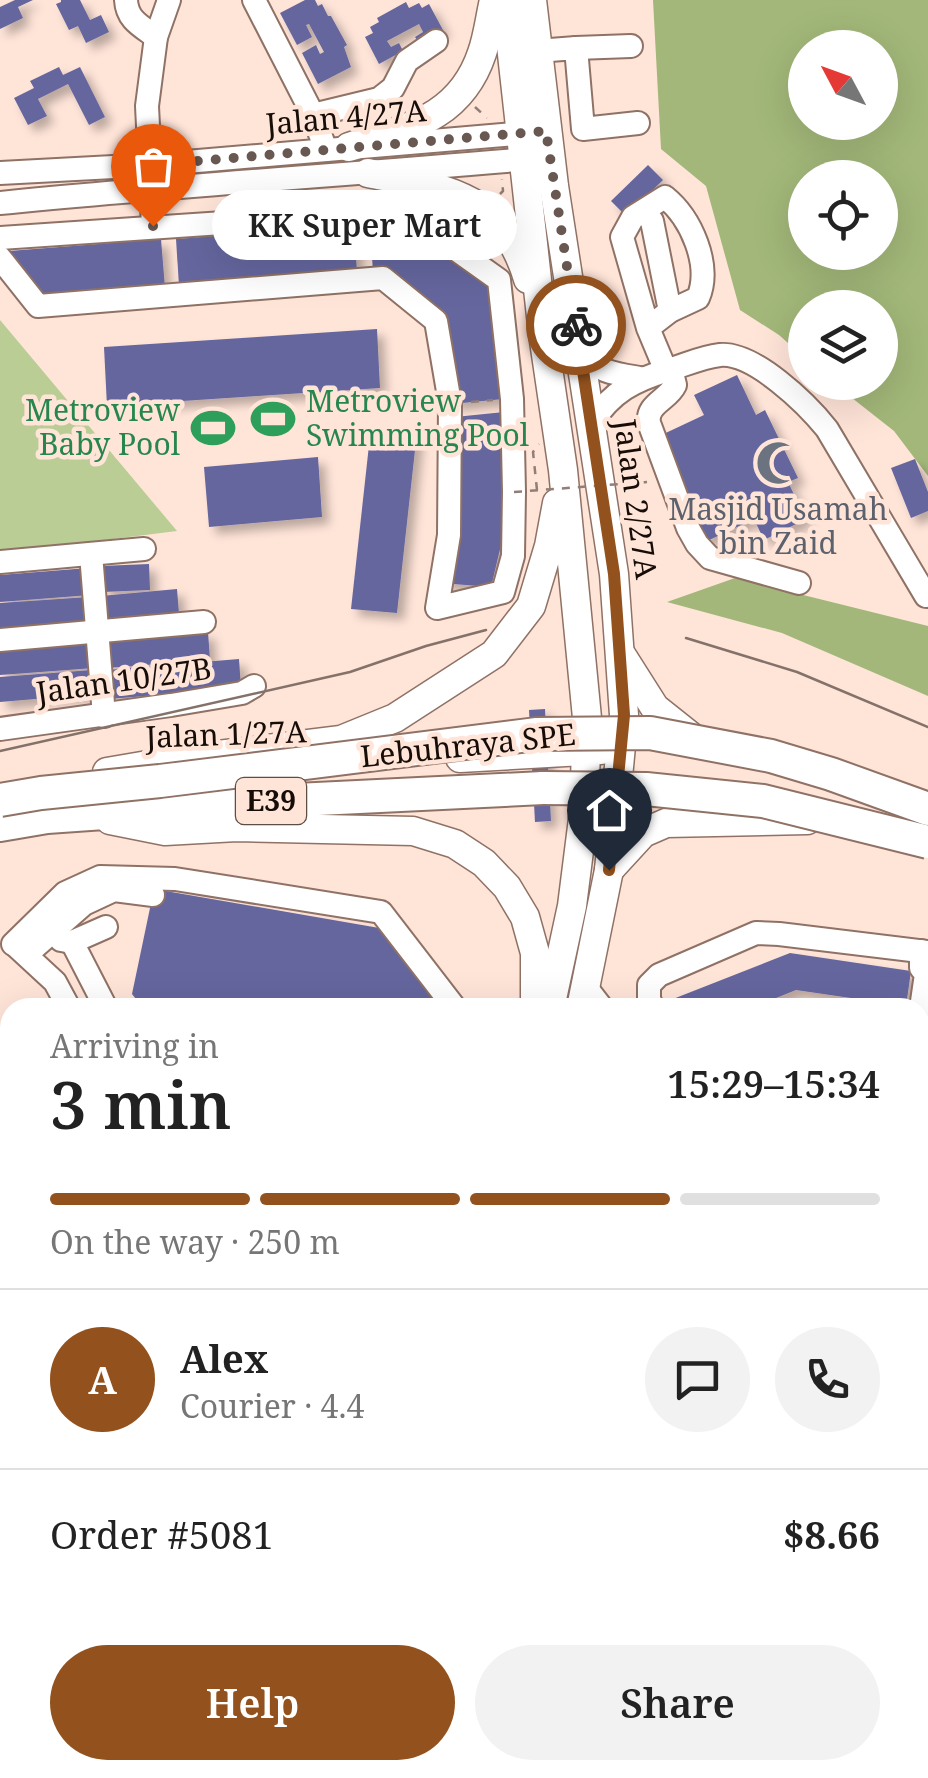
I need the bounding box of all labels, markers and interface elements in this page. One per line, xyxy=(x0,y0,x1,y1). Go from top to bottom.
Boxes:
north arrow xyxy=(788,30,898,140)
map controls xyxy=(788,30,898,400)
street label: Jalan 4/27A xyxy=(263,89,429,144)
pin xyxy=(111,124,196,227)
icon: bag xyxy=(126,139,181,194)
button: locate xyxy=(788,160,898,270)
callout: KK Super Mart xyxy=(213,191,518,261)
text: KK Super Mart xyxy=(248,203,481,246)
courier xyxy=(526,275,626,375)
button: layers xyxy=(788,290,898,400)
icon: bike xyxy=(549,298,604,353)
place label: Metroview Swimming Pool xyxy=(306,380,529,455)
place label: Metroview Baby Pool xyxy=(25,389,180,464)
sports icon: Metroview Swimming Pool xyxy=(249,395,297,443)
sports icon: Metroview Baby Pool xyxy=(189,404,237,452)
street label: Jalan 2/27A xyxy=(605,415,668,582)
mosque icon: Masjid Usamah bin Zaid xyxy=(754,439,802,487)
place label: Masjid Usamah bin Zaid xyxy=(668,488,888,563)
street label: Jalan 10/27B xyxy=(33,647,214,712)
street label: Jalan 1/27A xyxy=(144,710,308,757)
street label: Lebuhraya SPE xyxy=(358,713,577,776)
pin xyxy=(567,768,652,871)
road number: E39 xyxy=(236,778,306,824)
icon: home xyxy=(582,783,637,838)
text: Arriving in xyxy=(50,1024,219,1067)
text: 15:29–15:34 xyxy=(667,1057,880,1109)
text: 3 min xyxy=(50,1060,232,1148)
text: On the way · 250 m xyxy=(50,1220,340,1263)
button: chat xyxy=(645,1327,750,1432)
button: phone xyxy=(775,1327,880,1432)
text: Alex xyxy=(180,1332,268,1384)
text: A xyxy=(88,1353,117,1405)
text: Courier · 4.4 xyxy=(180,1384,364,1427)
text: Order #5081 xyxy=(50,1508,274,1560)
text: $8.66 xyxy=(783,1508,880,1560)
button: Help xyxy=(50,1645,455,1760)
button: Share xyxy=(475,1645,880,1760)

